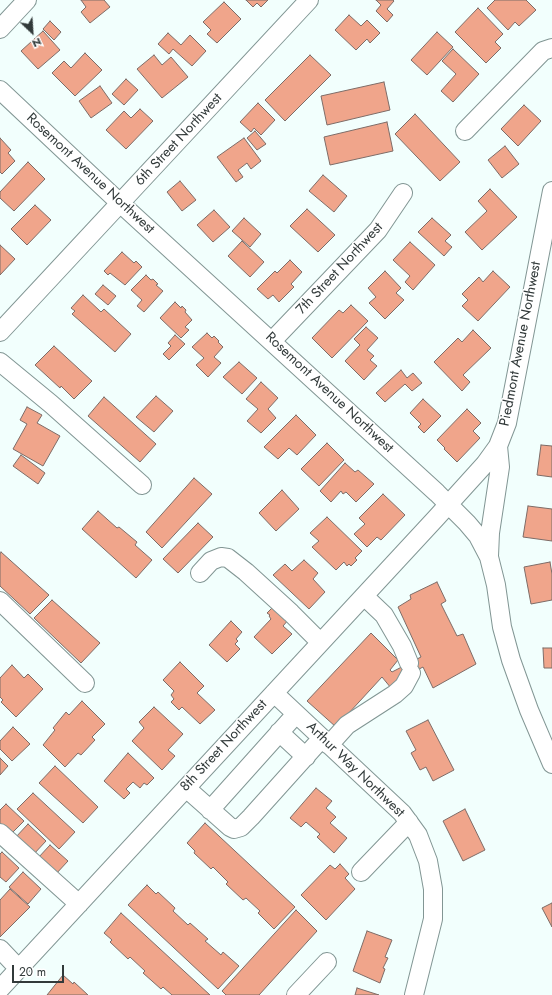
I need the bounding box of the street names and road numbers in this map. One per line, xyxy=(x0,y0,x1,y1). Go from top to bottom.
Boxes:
street label: 6th Street Northwest xyxy=(132,90,226,190)
street label: Rosemont Avenue Northwest xyxy=(22,110,158,238)
street label: 7th Street Northwest xyxy=(293,220,387,318)
street label: Piedmont Avenue Northwest xyxy=(497,260,545,428)
street label: Rosemont Avenue Northwest xyxy=(261,329,397,457)
street label: 8th Street Northwest xyxy=(177,697,271,795)
street label: Arthur Way Northwest xyxy=(302,719,408,821)

